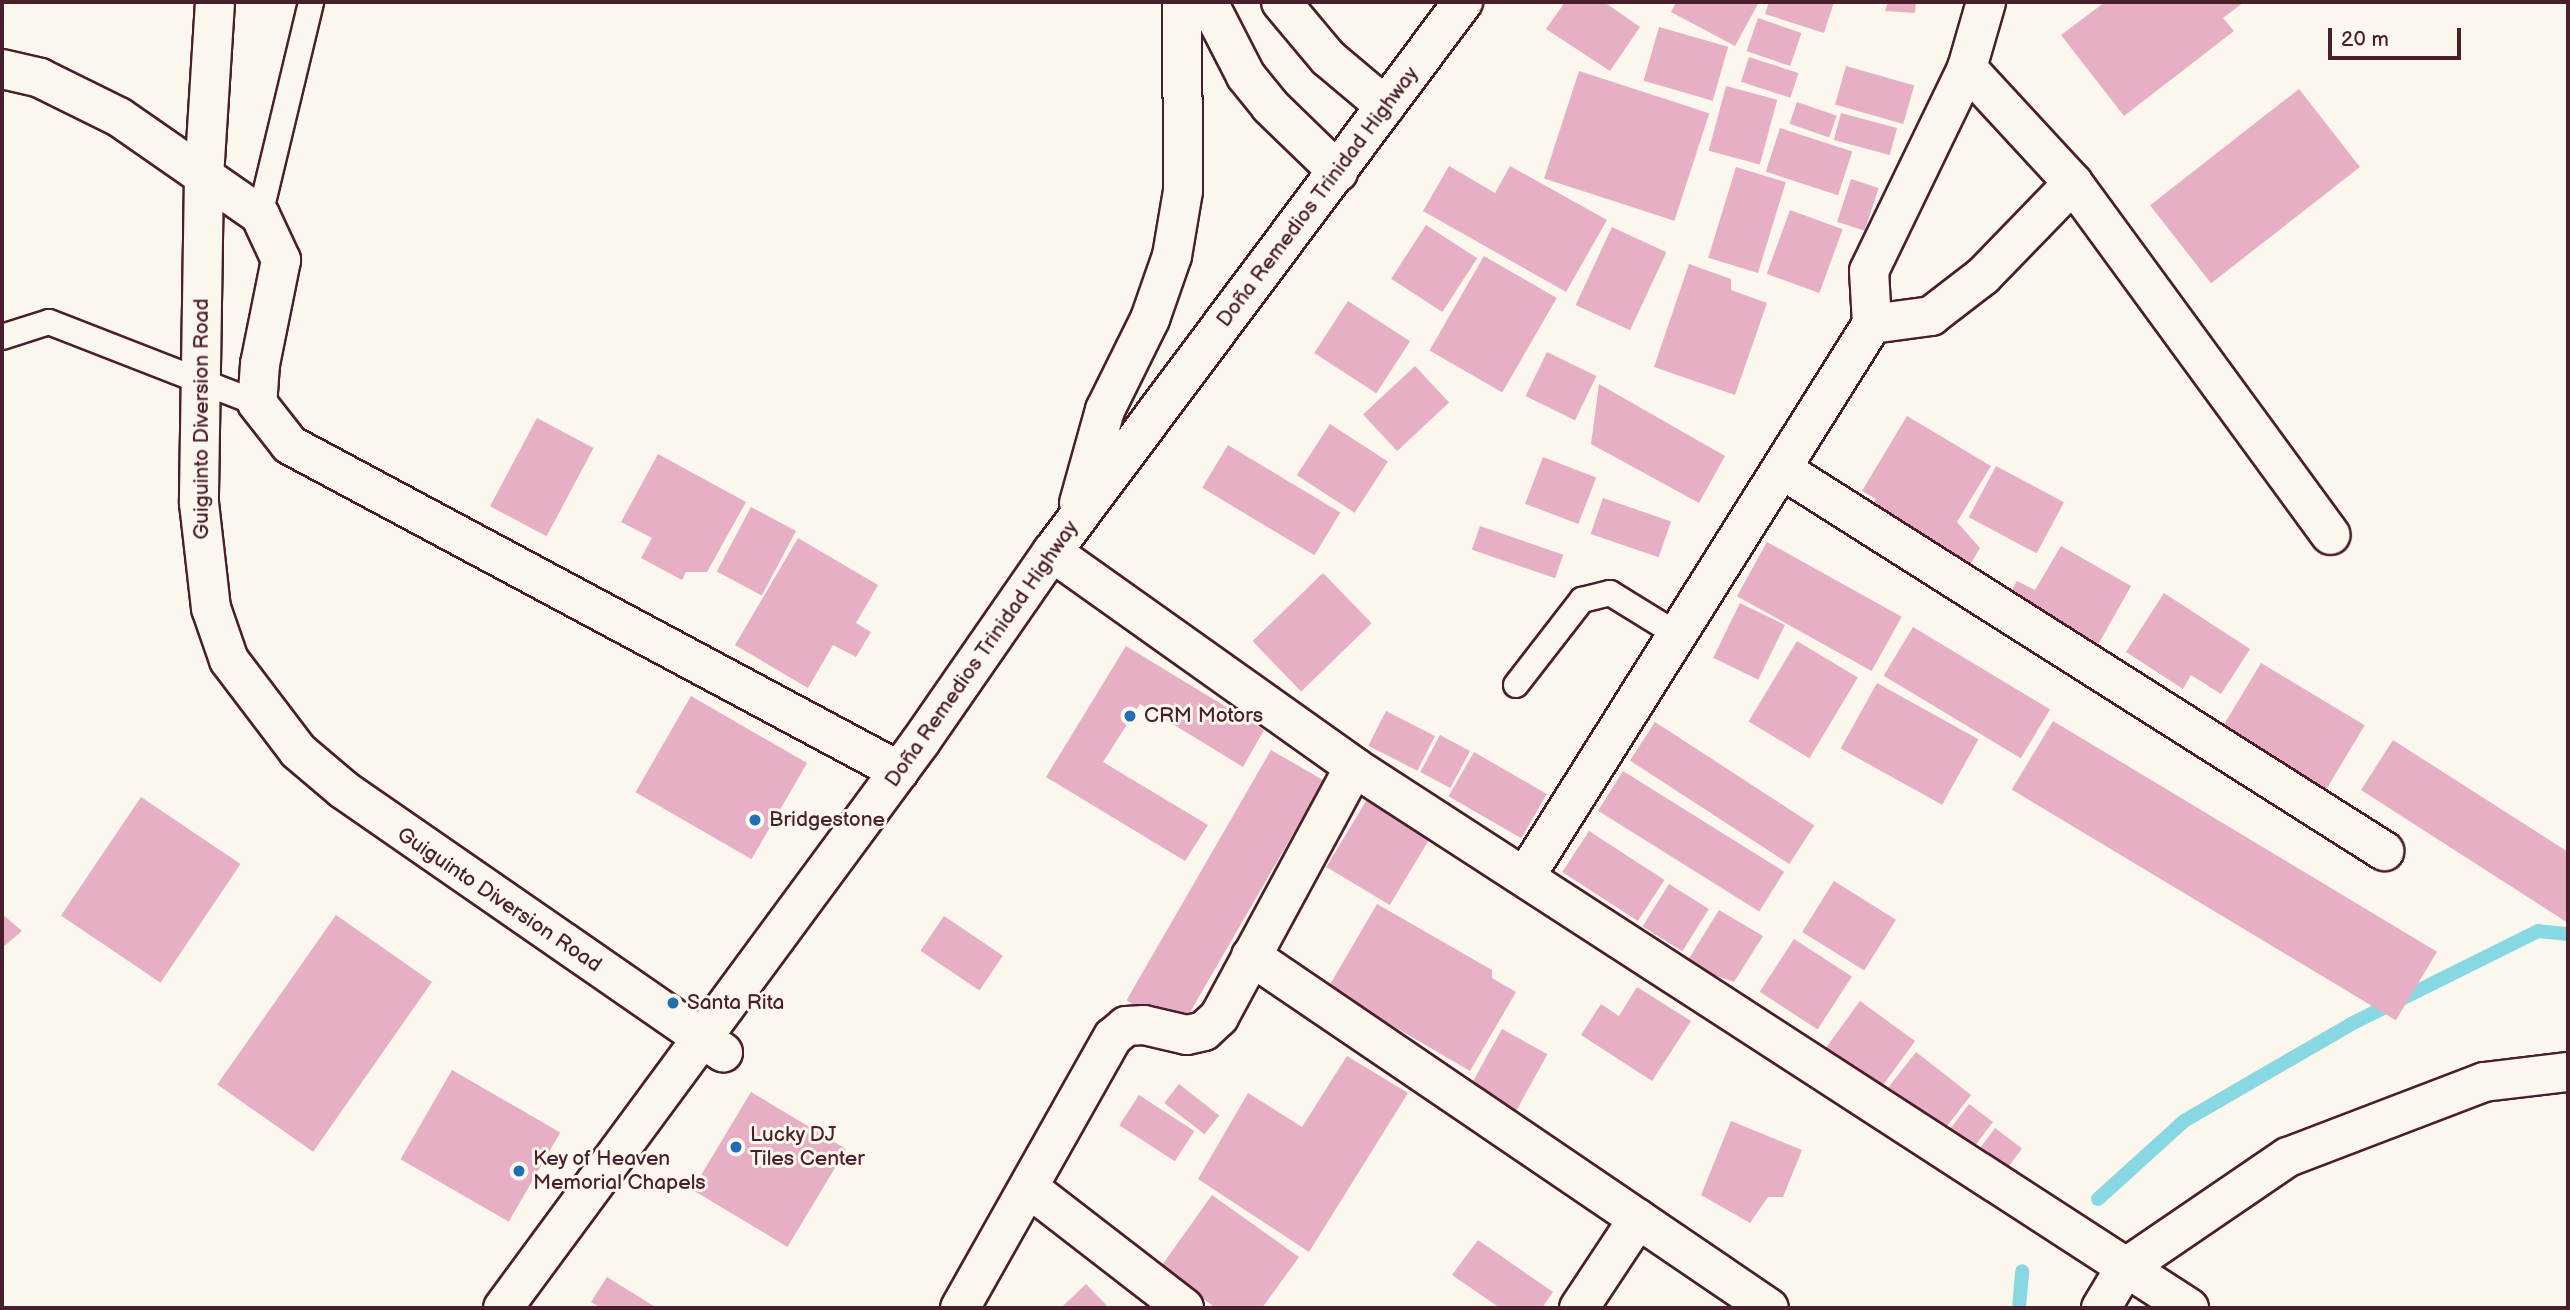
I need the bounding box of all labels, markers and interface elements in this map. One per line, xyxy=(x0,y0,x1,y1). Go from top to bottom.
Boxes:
scale bar xyxy=(2332,14,2465,58)
text: 20 m xyxy=(2341,27,2389,52)
street label: Doña Remedios Trinidad Highway xyxy=(1212,62,1424,332)
street label: Guiguinto Diversion Road xyxy=(189,298,215,540)
street label: Doña Remedios Trinidad Highway xyxy=(880,516,1084,792)
place label: CRM Motors xyxy=(1144,703,1263,729)
marker: CRM Motors xyxy=(1122,708,1138,724)
place label: Bridgestone xyxy=(769,807,885,833)
marker: Bridgestone xyxy=(747,812,763,828)
street label: Guiguinto Diversion Road xyxy=(392,822,606,978)
place label: Santa Rita xyxy=(687,990,784,1016)
marker: Santa Rita xyxy=(665,995,681,1011)
place label: Lucky DJ Tiles Center xyxy=(750,1122,865,1172)
marker: Lucky DJ Tiles Center xyxy=(728,1139,744,1155)
place label: Key of Heaven Memorial Chapels xyxy=(533,1146,706,1196)
marker: Key of Heaven Memorial Chapels xyxy=(511,1163,527,1179)

